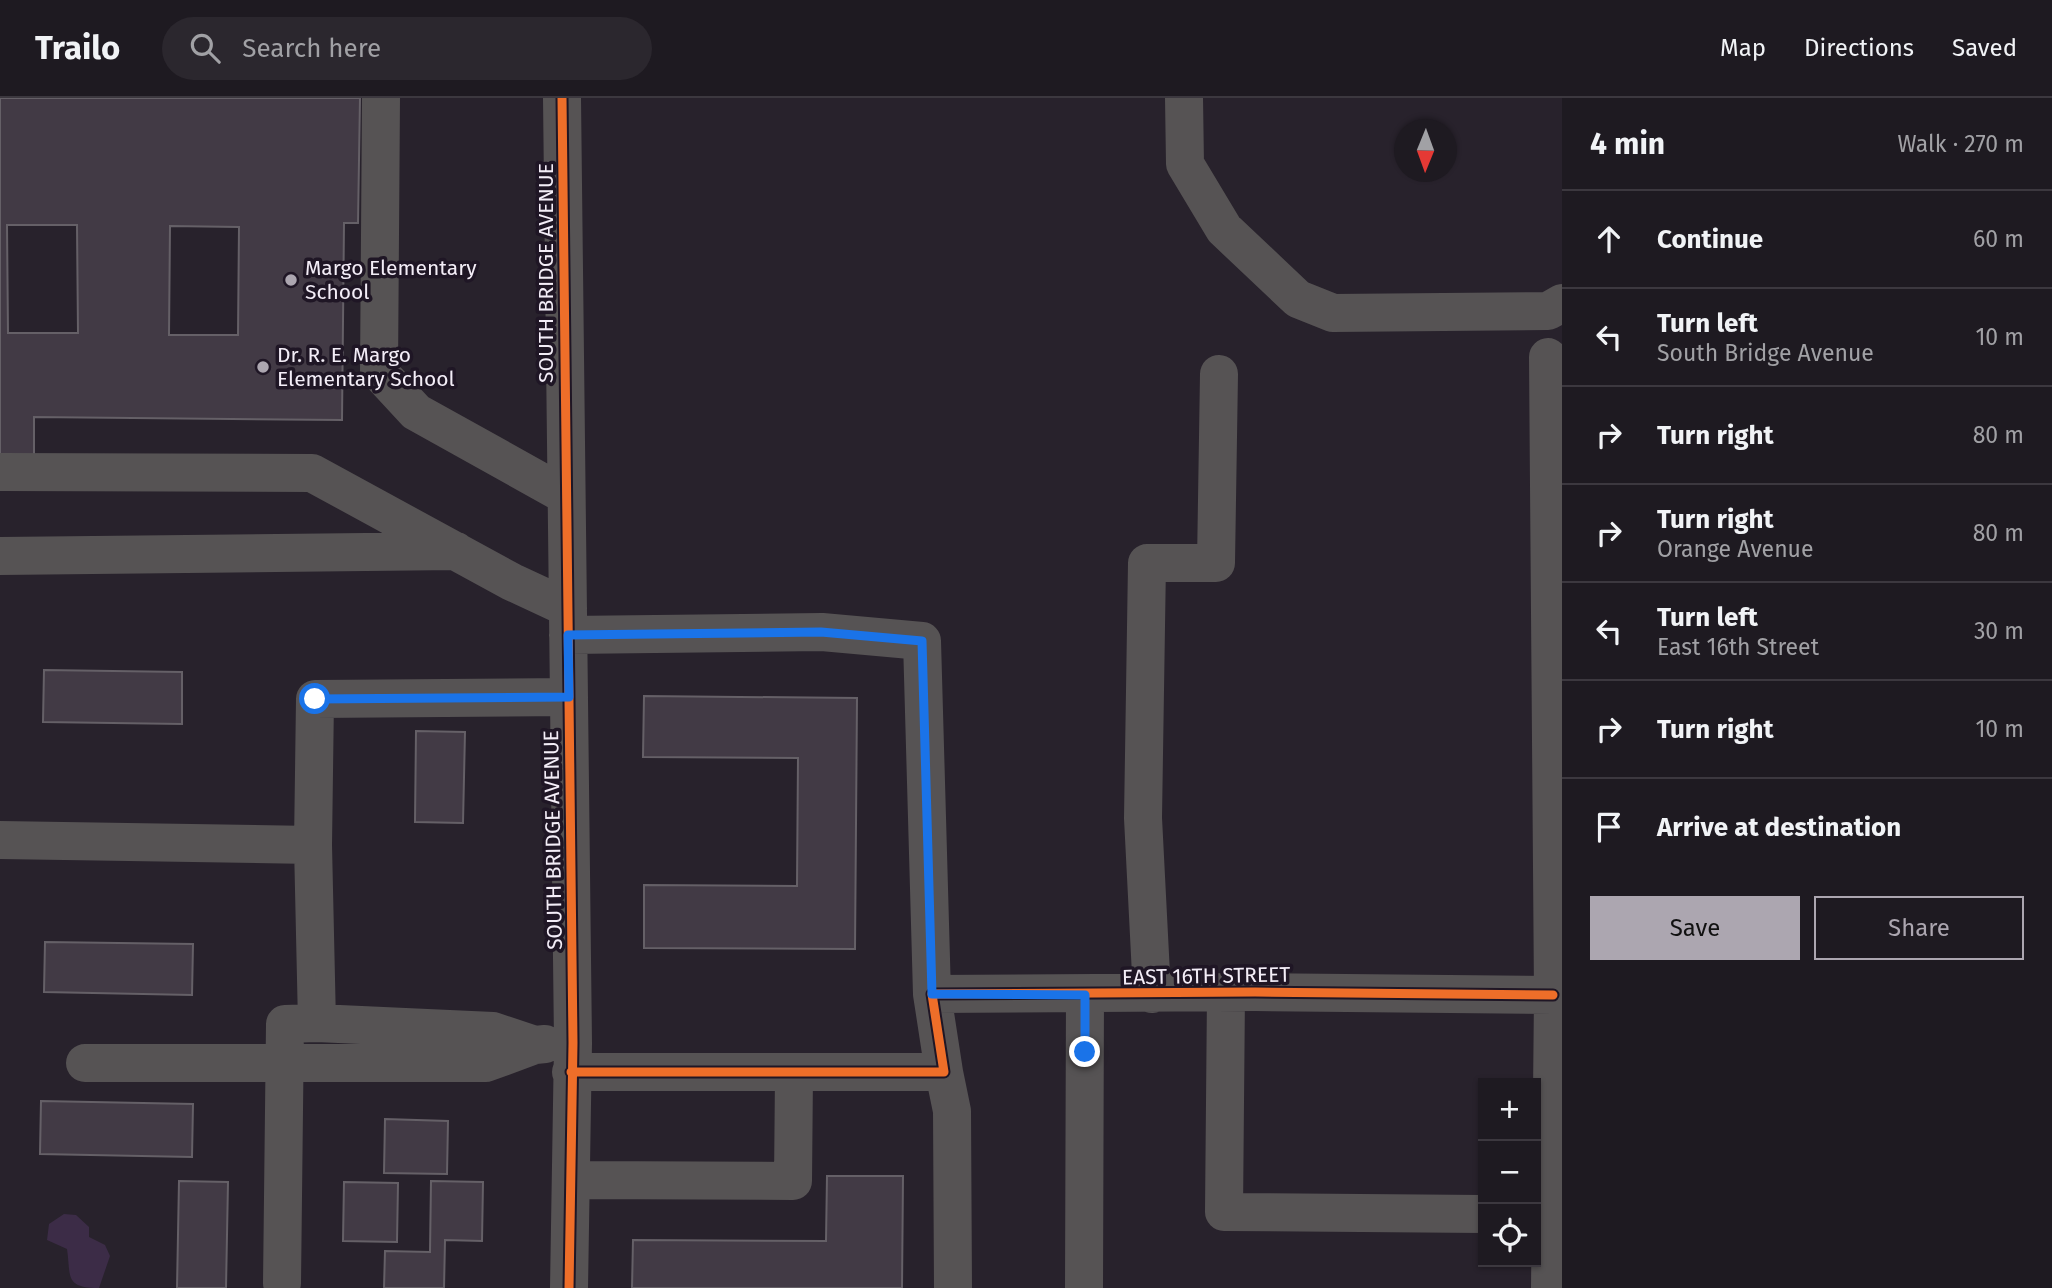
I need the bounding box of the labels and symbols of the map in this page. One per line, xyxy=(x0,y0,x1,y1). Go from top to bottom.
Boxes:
north arrow xyxy=(1394,119,1457,182)
street label: SOUTH BRIDGE AVENUE xyxy=(533,163,559,383)
place label: Margo Elementary School xyxy=(305,255,477,305)
marker: Margo Elementary School xyxy=(283,272,299,288)
place label: Dr. R. E. Margo Elementary School xyxy=(277,342,455,392)
marker: Dr. R. E. Margo Elementary School xyxy=(255,359,271,375)
route start xyxy=(299,683,330,714)
street label: SOUTH BRIDGE AVENUE xyxy=(538,730,568,950)
street label: EAST 16TH STREET xyxy=(1122,962,1291,990)
route end xyxy=(1069,1036,1100,1067)

